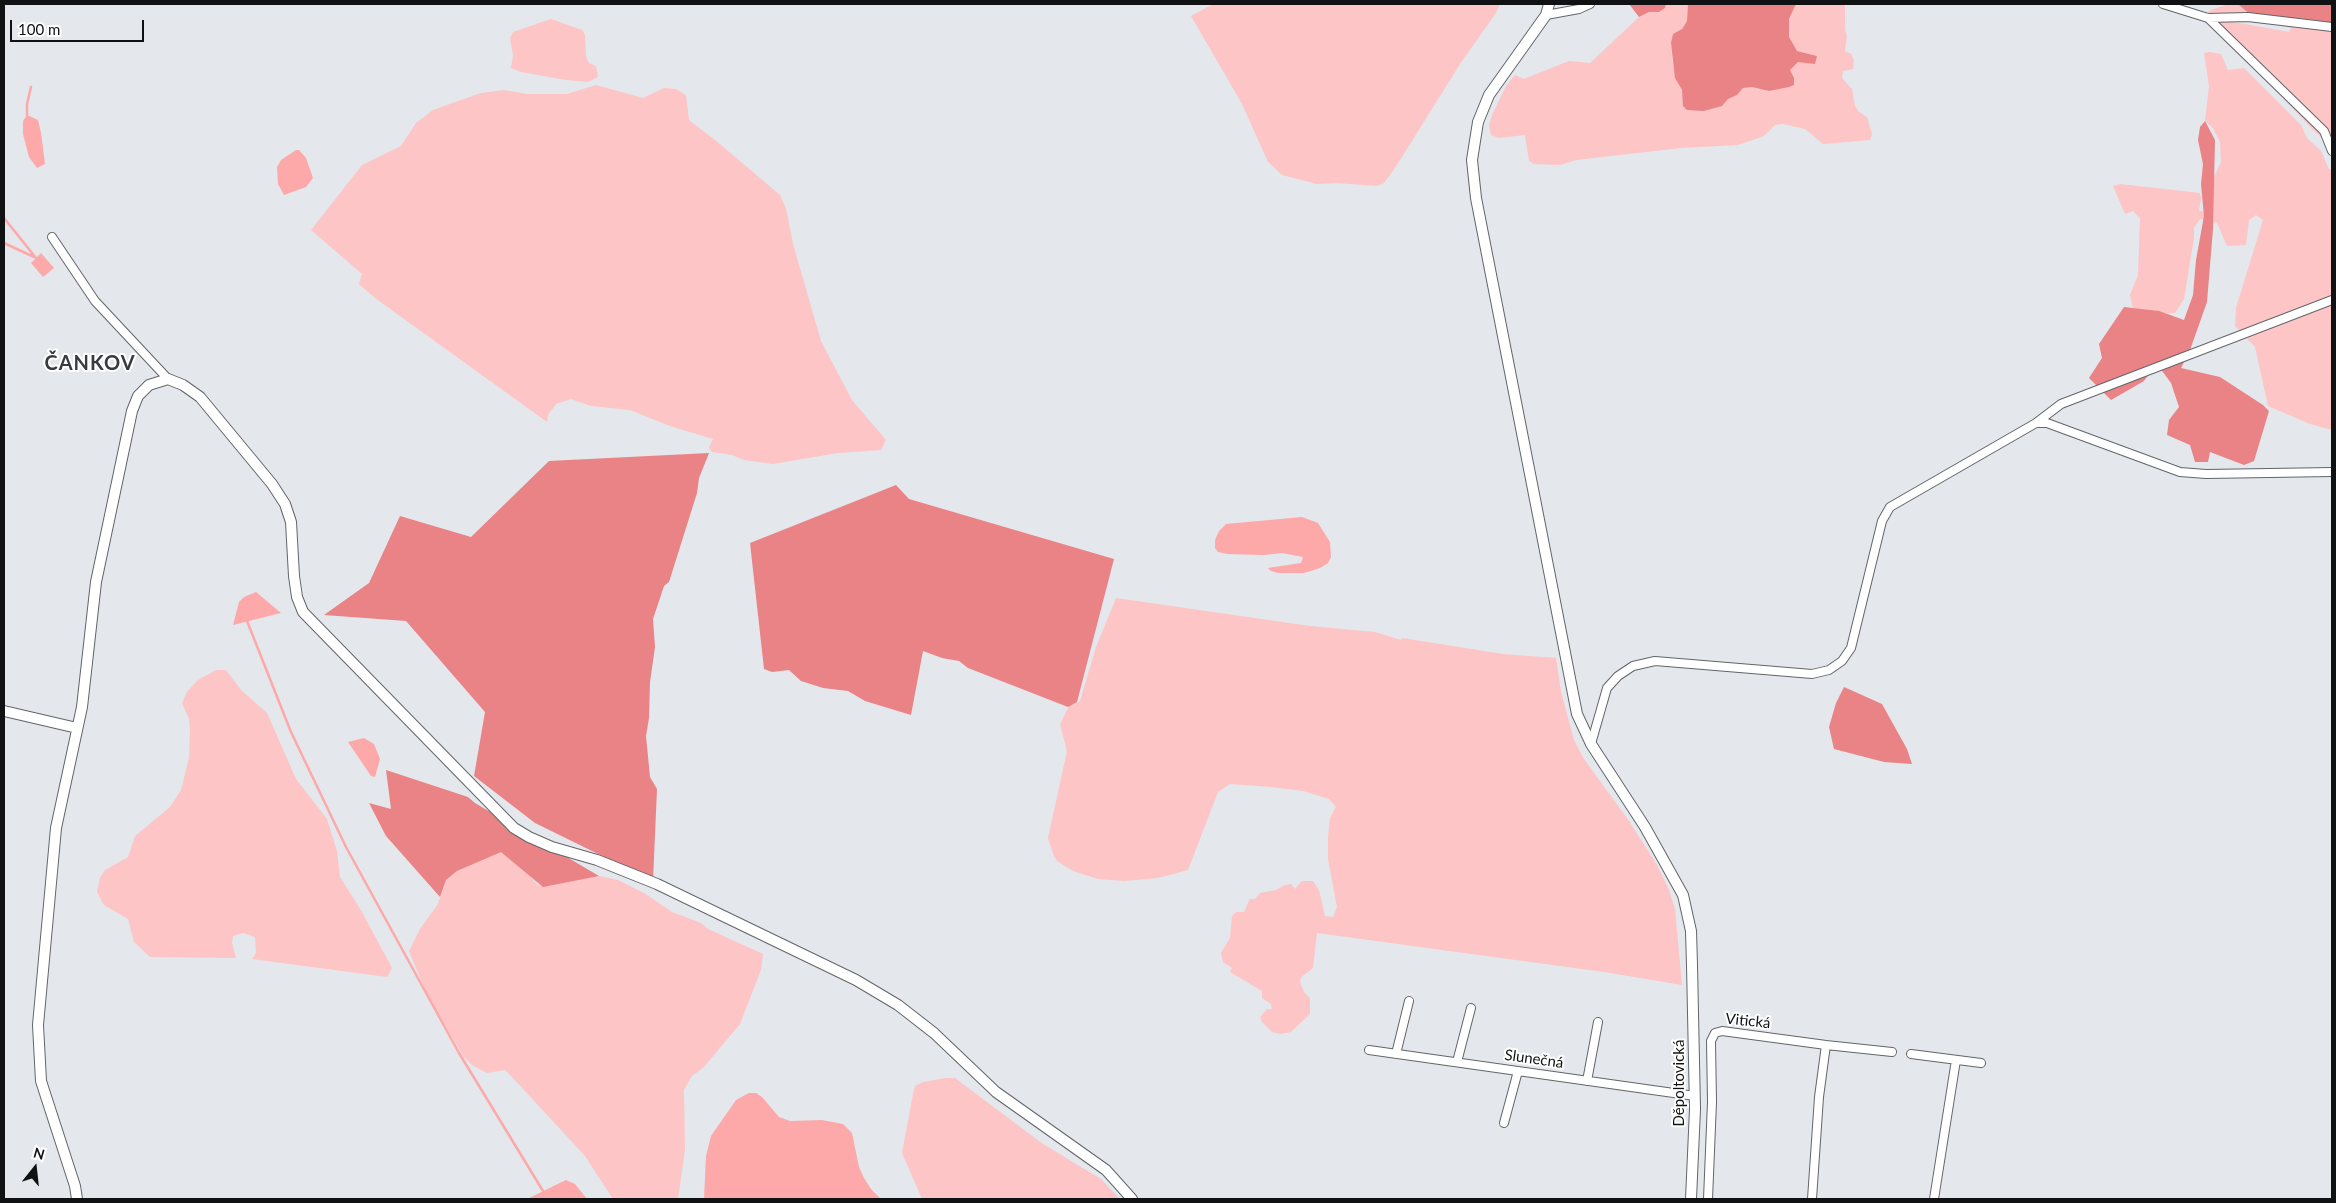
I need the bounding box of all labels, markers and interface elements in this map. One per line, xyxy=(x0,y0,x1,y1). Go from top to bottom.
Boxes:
scale bar xyxy=(12,10,146,42)
text: 100 m xyxy=(18,20,60,38)
district label: ČANKOV xyxy=(44,352,136,376)
street label: Vitická xyxy=(1725,1010,1771,1032)
street label: Děpoltovická xyxy=(1670,1040,1688,1126)
street label: Slunečná xyxy=(1503,1046,1565,1072)
north arrow xyxy=(10,1143,60,1193)
text: N xyxy=(32,1143,47,1163)

